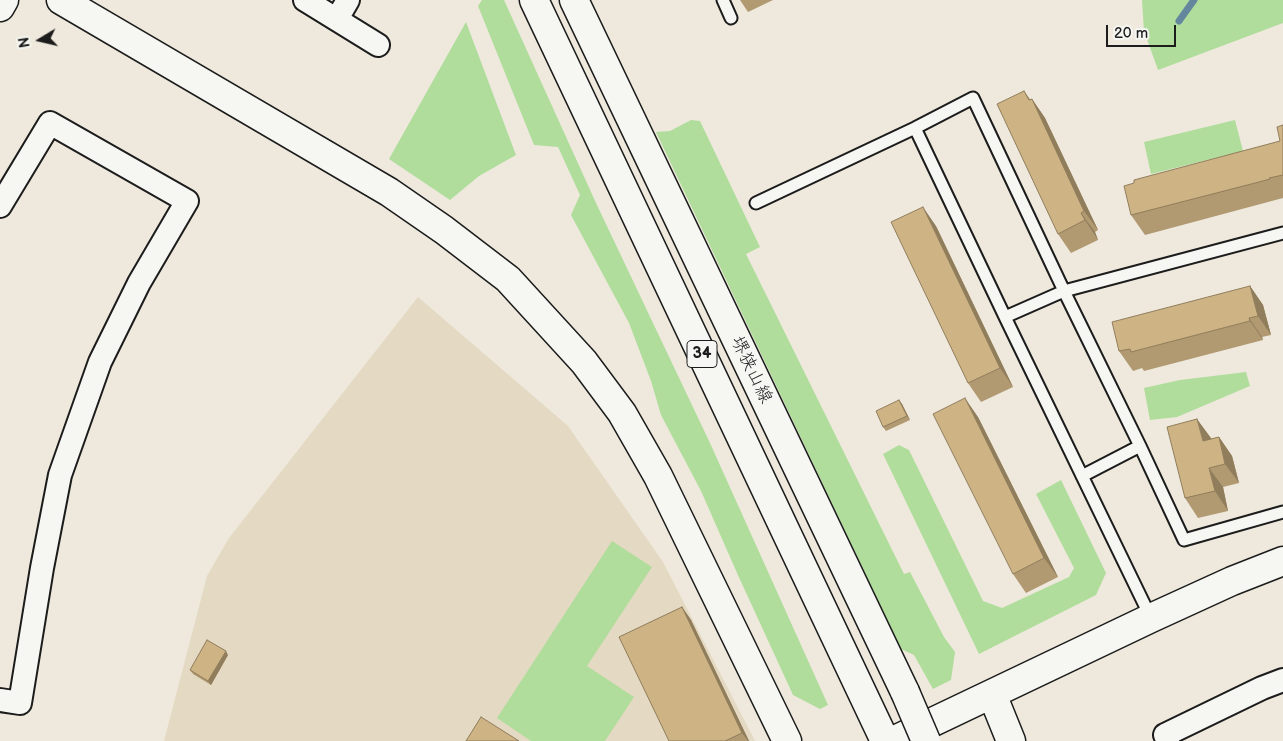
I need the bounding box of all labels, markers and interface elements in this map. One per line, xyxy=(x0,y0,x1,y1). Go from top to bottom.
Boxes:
north arrow xyxy=(15,15,65,65)
scale bar xyxy=(1108,15,1178,47)
text: 20 m xyxy=(1114,24,1148,43)
text: N xyxy=(15,36,34,49)
street label: 堺狭山線 xyxy=(726,333,776,407)
road number: 34 xyxy=(687,340,717,368)

